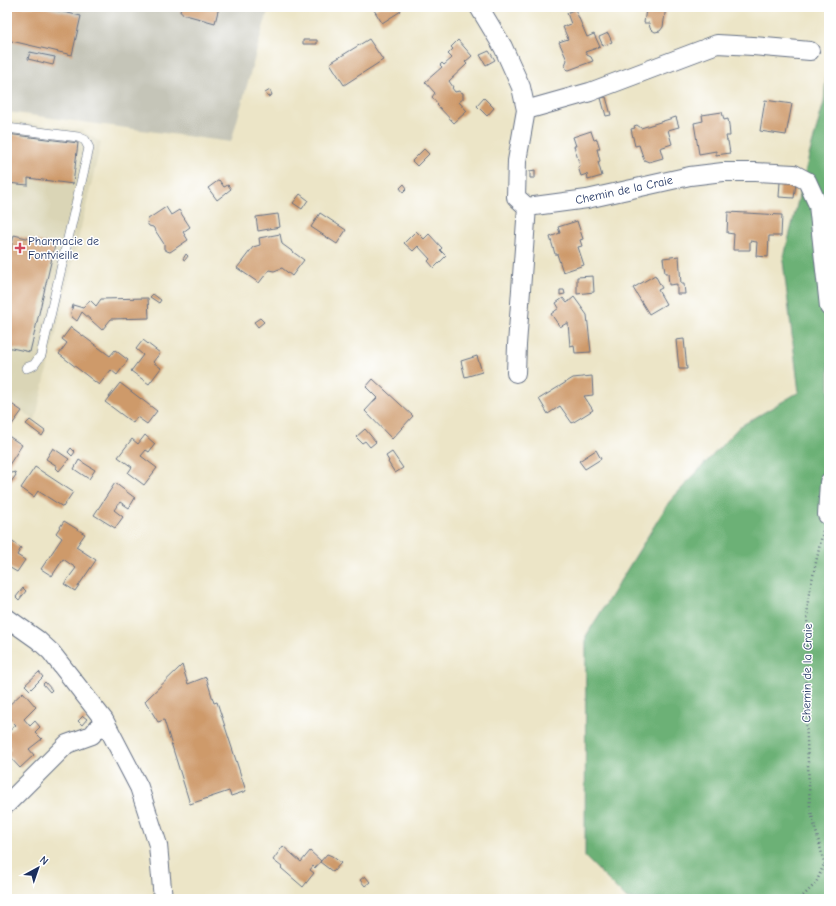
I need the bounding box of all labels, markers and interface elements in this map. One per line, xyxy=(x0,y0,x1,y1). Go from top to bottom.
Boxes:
street label: Chemin de la Craie xyxy=(574,173,674,207)
place label: Pharmacie de Fontvieille xyxy=(28,234,99,262)
marker: Pharmacie de Fontvieille xyxy=(15,243,25,253)
street label: Chemin de la Craie xyxy=(799,623,815,723)
north arrow xyxy=(18,848,58,888)
text: N xyxy=(37,853,51,868)

